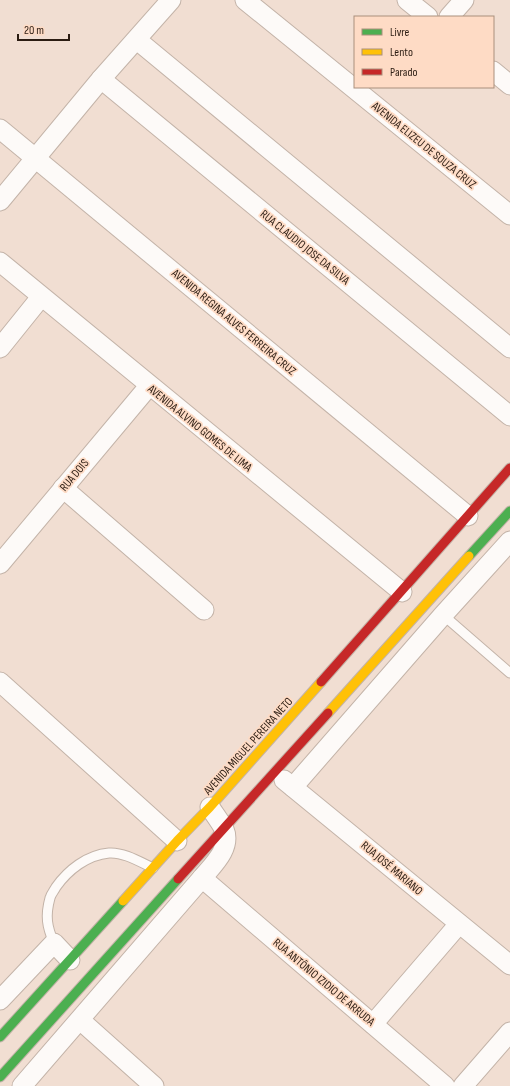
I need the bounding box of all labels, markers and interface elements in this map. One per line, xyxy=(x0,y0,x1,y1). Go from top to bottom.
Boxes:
scale bar xyxy=(18,16,69,42)
legend xyxy=(354,16,494,88)
text: 20 m xyxy=(24,23,44,38)
text: Livre xyxy=(390,25,410,40)
text: Lento xyxy=(390,45,413,60)
text: Parado xyxy=(390,65,417,80)
street label: AVENIDA ELIZEU DE SOUZA CRUZ xyxy=(368,98,479,192)
street label: RUA CLAUDIO JOSE DA SILVA xyxy=(257,207,353,289)
street label: AVENIDA REGINA ALVES FERREIRA CRUZ xyxy=(168,265,299,379)
street label: AVENIDA ALVINO GOMES DE LIMA xyxy=(144,381,256,476)
street label: RUA DOIS xyxy=(57,456,92,495)
street label: AVENIDA MIGUEL PEREIRA NETO xyxy=(200,694,296,799)
street label: RUA JOSÉ MARIANO xyxy=(358,838,426,899)
street label: RUA ANTÔNIO IZIDIO DE ARRUDA xyxy=(270,935,378,1030)

